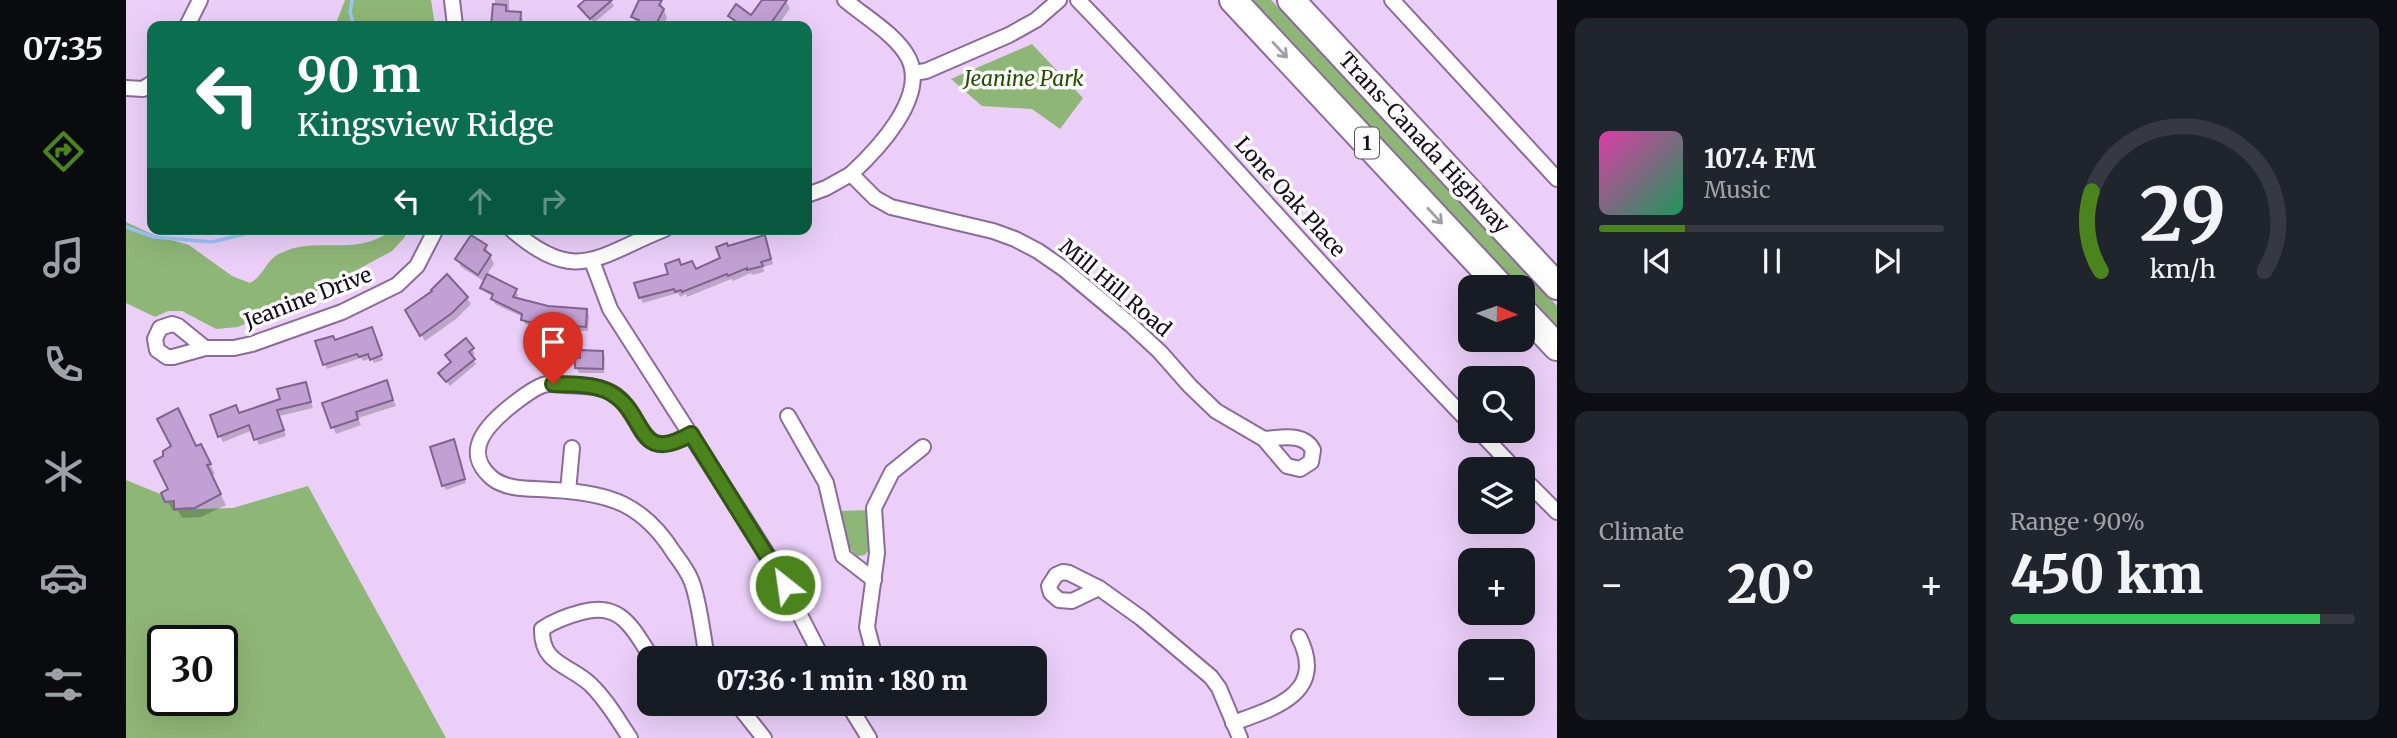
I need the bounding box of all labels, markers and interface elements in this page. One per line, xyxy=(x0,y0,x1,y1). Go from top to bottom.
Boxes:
text: 07:35 xyxy=(22,29,104,69)
one-way arrow xyxy=(1271,41,1288,58)
text: 90 m xyxy=(297,44,421,105)
street label: Trans-Canada Highway xyxy=(1333,46,1516,240)
icon: left xyxy=(182,49,273,140)
park label: Jeanine Park xyxy=(962,65,1084,92)
text: Kingsview Ridge xyxy=(297,105,554,145)
icon: directions xyxy=(39,127,88,176)
road number: 1 xyxy=(1355,127,1379,158)
street label: Lone Oak Place xyxy=(1229,131,1351,262)
text: 107.4 FM xyxy=(1704,142,1816,175)
text: 29 xyxy=(2139,170,2226,262)
text: Music xyxy=(1704,175,1771,204)
icon: left xyxy=(388,182,426,220)
icon: ahead xyxy=(461,182,499,220)
icon: right xyxy=(534,182,572,220)
one-way arrow xyxy=(1427,207,1443,225)
icon: music xyxy=(39,233,88,282)
street label: Mill Hill Road xyxy=(1054,233,1177,343)
icon: previous xyxy=(1638,242,1676,280)
icon: pause xyxy=(1753,242,1791,280)
icon: next xyxy=(1868,242,1906,280)
text: km/h xyxy=(2149,253,2216,285)
street label: Jeanine Drive xyxy=(239,261,375,335)
north arrow xyxy=(1458,275,1535,352)
map controls xyxy=(1458,275,1535,716)
pin xyxy=(523,312,583,384)
icon: arrive xyxy=(534,323,572,361)
icon: phone xyxy=(39,340,88,389)
button: search xyxy=(1458,366,1535,443)
icon: climate xyxy=(39,447,88,496)
button: layers xyxy=(1458,457,1535,534)
text: Range · 90% xyxy=(2010,507,2145,536)
text: Climate xyxy=(1599,517,1684,546)
text: 450 km xyxy=(2010,542,2203,607)
position arrow xyxy=(748,548,822,622)
button: + xyxy=(1458,548,1535,625)
text: 20° xyxy=(1727,552,1816,617)
icon: car xyxy=(39,553,88,602)
text: − xyxy=(1599,561,1624,608)
text: + xyxy=(1919,561,1944,608)
speed limit sign: 30 xyxy=(147,625,238,716)
button: − xyxy=(1458,639,1535,716)
icon: filters xyxy=(39,660,88,709)
text: 07:36 · 1 min · 180 m xyxy=(717,664,967,697)

